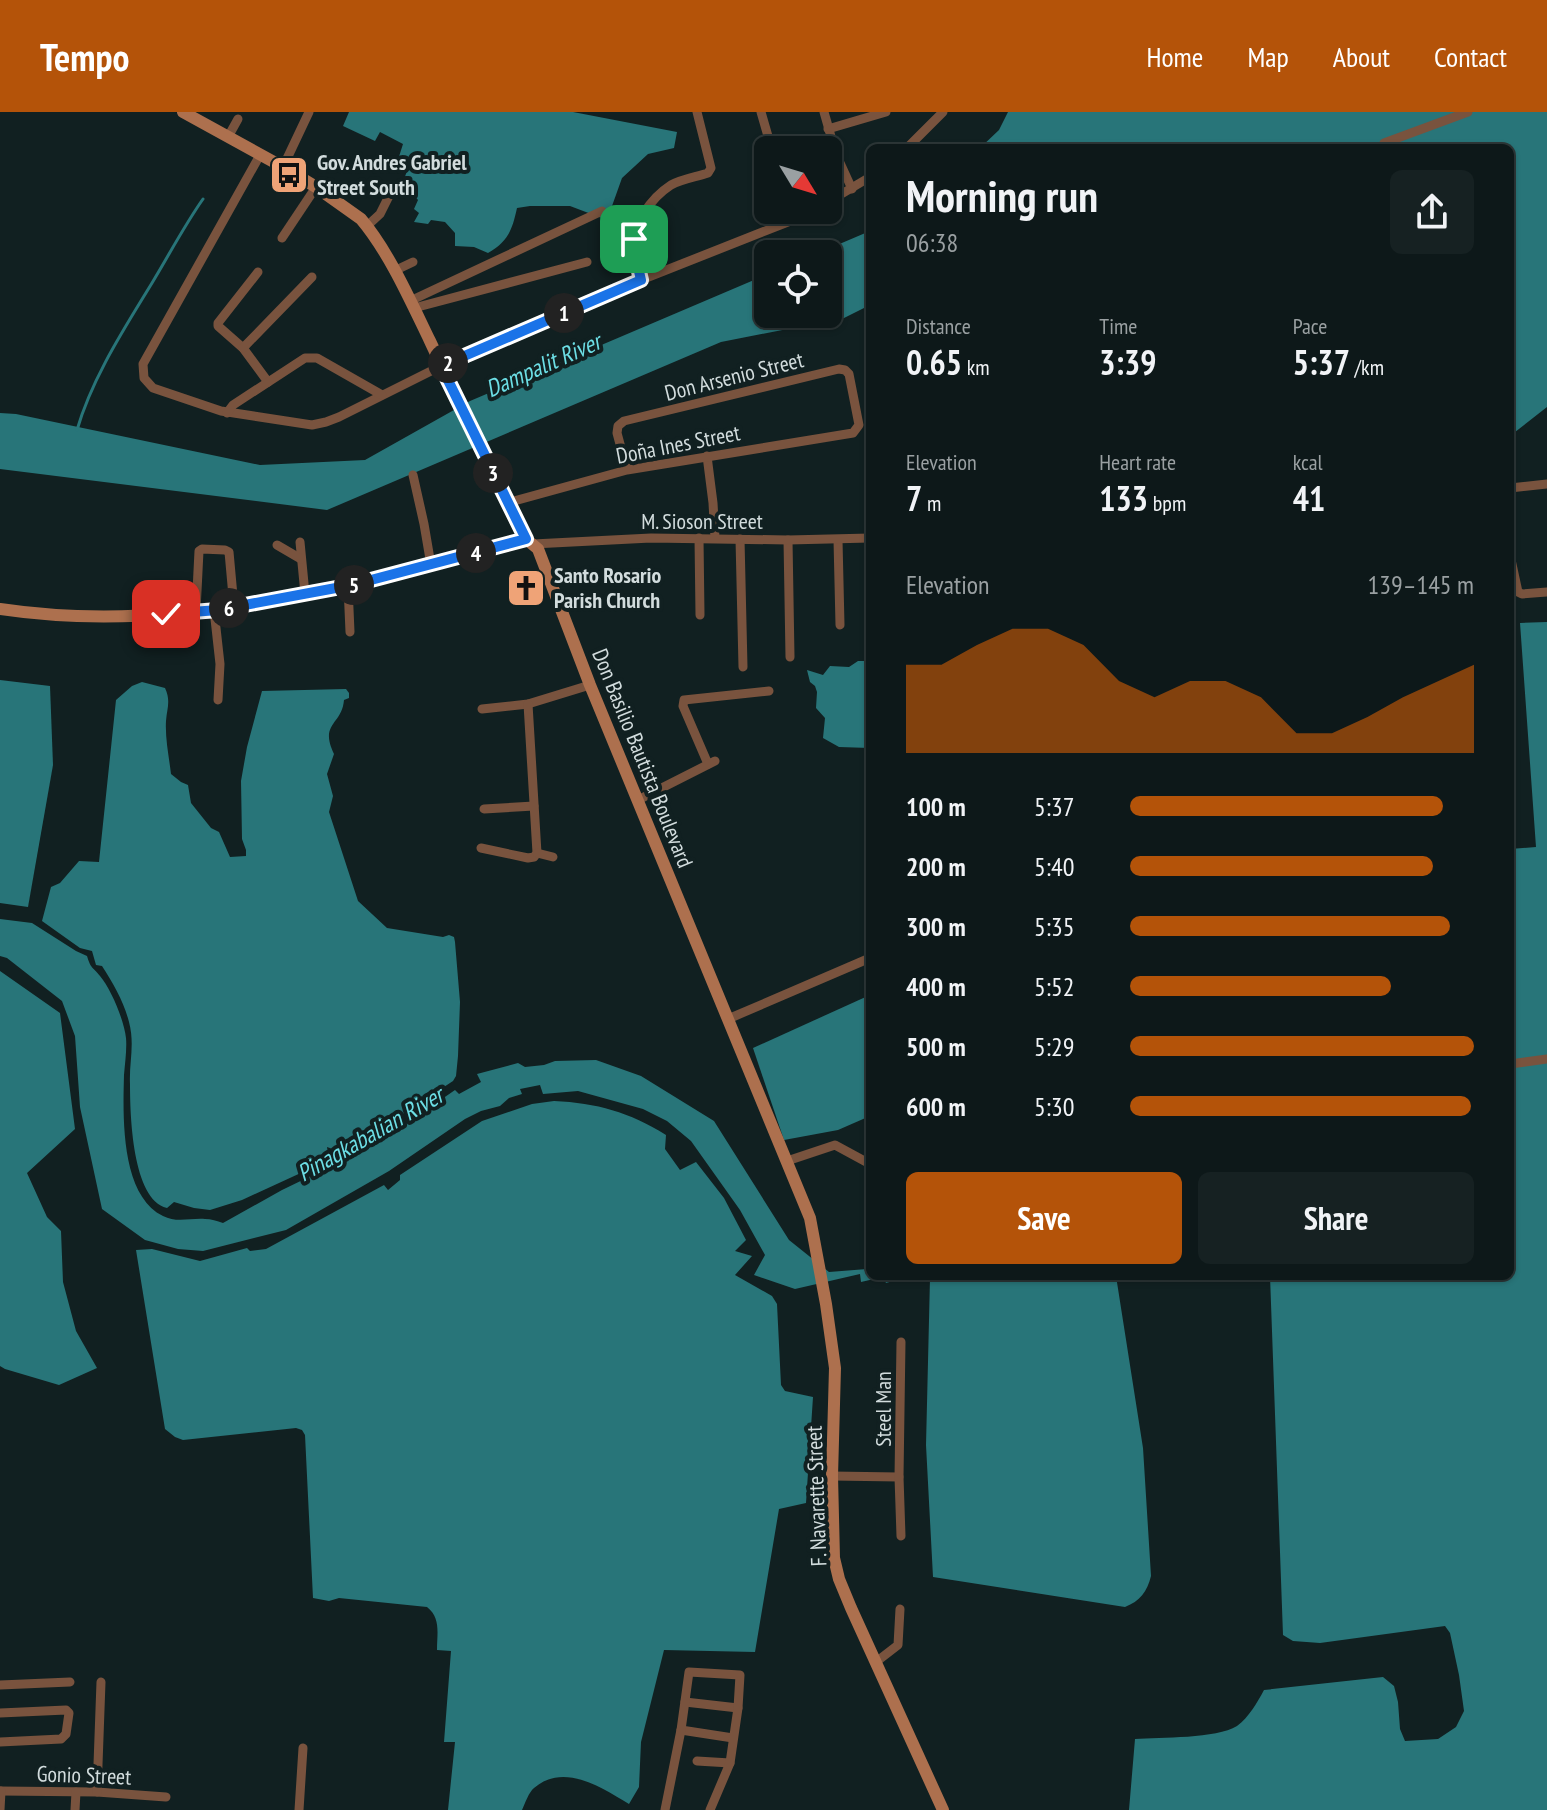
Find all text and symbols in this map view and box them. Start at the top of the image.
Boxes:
text: Tempo [40,32,129,81]
text: Home [1147,38,1203,75]
text: Map [1247,38,1289,75]
text: About [1333,38,1390,75]
text: Contact [1434,38,1507,75]
north arrow [754,136,842,224]
map controls [754,136,842,328]
place label: Gov. Andres Gabriel Street South [317,148,467,201]
bus stop icon: Gov. Andres Gabriel Street South [268,154,310,196]
text: Morning run [906,167,1098,224]
button: share [1390,170,1474,254]
pin [600,205,668,273]
icon: arrive [612,217,656,261]
text: 06:38 [906,226,958,259]
button: locate [754,240,842,328]
pin: 1 [544,293,584,333]
text: 1 [559,299,569,327]
text: Distance [906,312,971,340]
text: Time [1099,312,1137,340]
text: Pace [1293,312,1327,340]
water label: Dampalit River [481,324,609,404]
text: 0.65 [906,340,962,384]
text: 3:39 [1099,340,1157,384]
text: 5:37 [1293,340,1350,384]
pin: 2 [428,343,468,383]
street label: Don Arsenio Street [662,345,806,407]
text: 2 [443,349,453,377]
text: km [962,353,990,381]
text: /km [1350,353,1384,381]
street label: Doña Ines Street [614,418,742,470]
text: Elevation [906,448,977,476]
text: Heart rate [1099,448,1176,476]
text: kcal [1293,448,1323,476]
pin: 3 [473,453,513,493]
text: 3 [488,459,498,487]
text: 7 [906,476,922,520]
text: 133 [1099,476,1148,520]
text: 41 [1293,476,1325,520]
text: m [922,489,941,517]
text: bpm [1148,489,1186,517]
street label: M. Sioson Street [641,507,763,535]
pin: 4 [456,533,496,573]
text: 4 [471,539,481,567]
place label: Santo Rosario Parish Church [554,561,661,614]
pin: 5 [334,565,374,605]
church icon: Santo Rosario Parish Church [505,567,547,609]
text: Elevation [906,568,989,601]
text: 139–145 m [1368,568,1474,601]
text: 5 [349,571,359,599]
pin [132,580,200,648]
pin: 6 [209,588,249,628]
icon: check [144,592,188,636]
text: 6 [224,594,234,622]
street label: Don Basilio Bautista Boulevard [586,645,700,871]
text: 100 m [906,790,966,823]
text: 5:37 [1034,790,1074,823]
text: 200 m [906,850,966,883]
text: 5:40 [1034,850,1074,883]
text: 300 m [906,910,966,943]
text: 5:35 [1034,910,1074,943]
text: 400 m [906,970,966,1003]
text: 5:52 [1034,970,1074,1003]
text: 500 m [906,1030,966,1063]
text: 5:29 [1034,1030,1074,1063]
water label: Pinagkabalian River [291,1078,452,1188]
text: 600 m [906,1090,966,1123]
text: 5:30 [1034,1090,1074,1123]
button: Save [906,1172,1182,1264]
button: Share [1198,1172,1474,1264]
street label: Steel Man [869,1371,897,1447]
street label: F. Navarette Street [800,1425,832,1567]
street label: Gonio Street [36,1759,132,1791]

